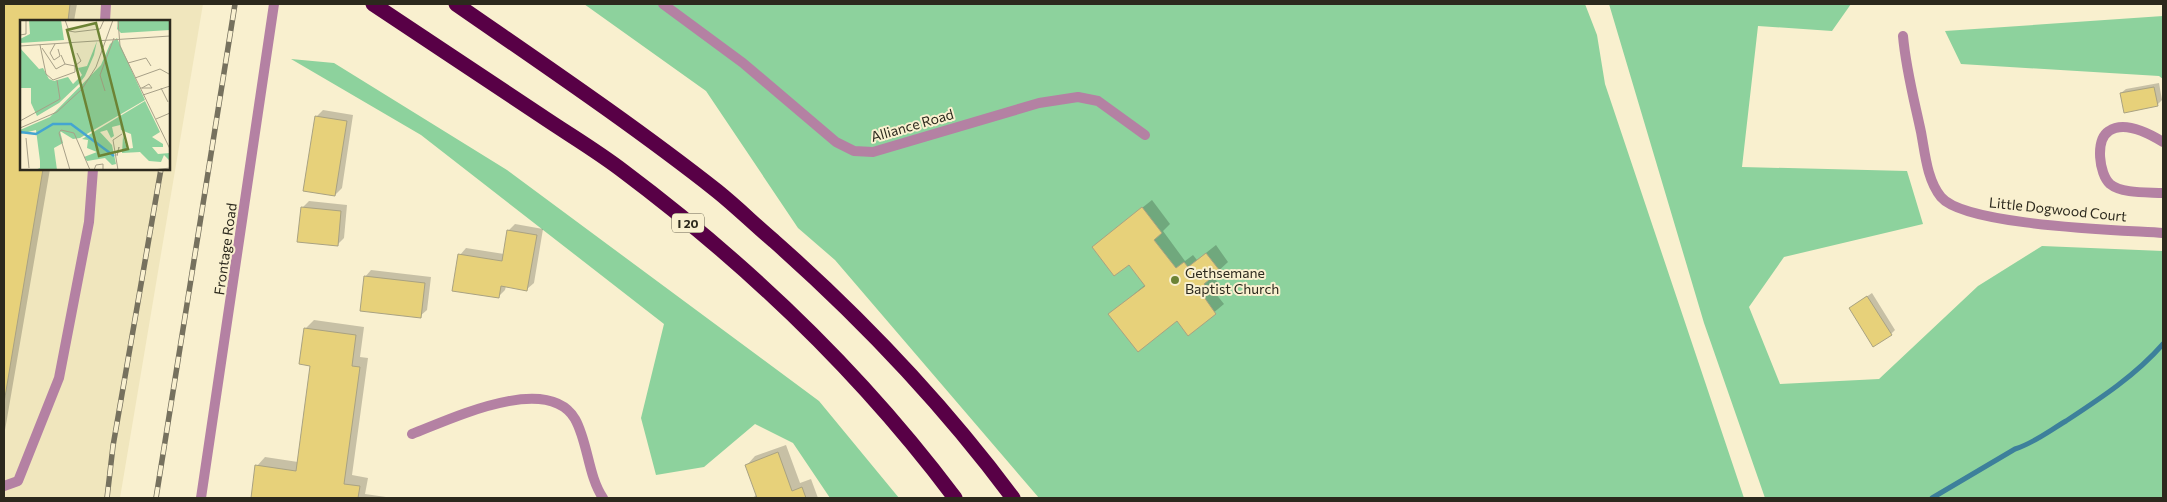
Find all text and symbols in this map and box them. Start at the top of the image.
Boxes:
inset map [20,20,170,170]
street label: Alliance Road [869,105,955,145]
street label: Little Dogwood Court [1988,193,2128,225]
street label: Frontage Road [210,202,240,296]
road number: I 20 [672,214,704,232]
place label: Gethsemane Baptist Church [1185,264,1279,297]
marker: Gethsemane Baptist Church [1169,274,1181,286]

